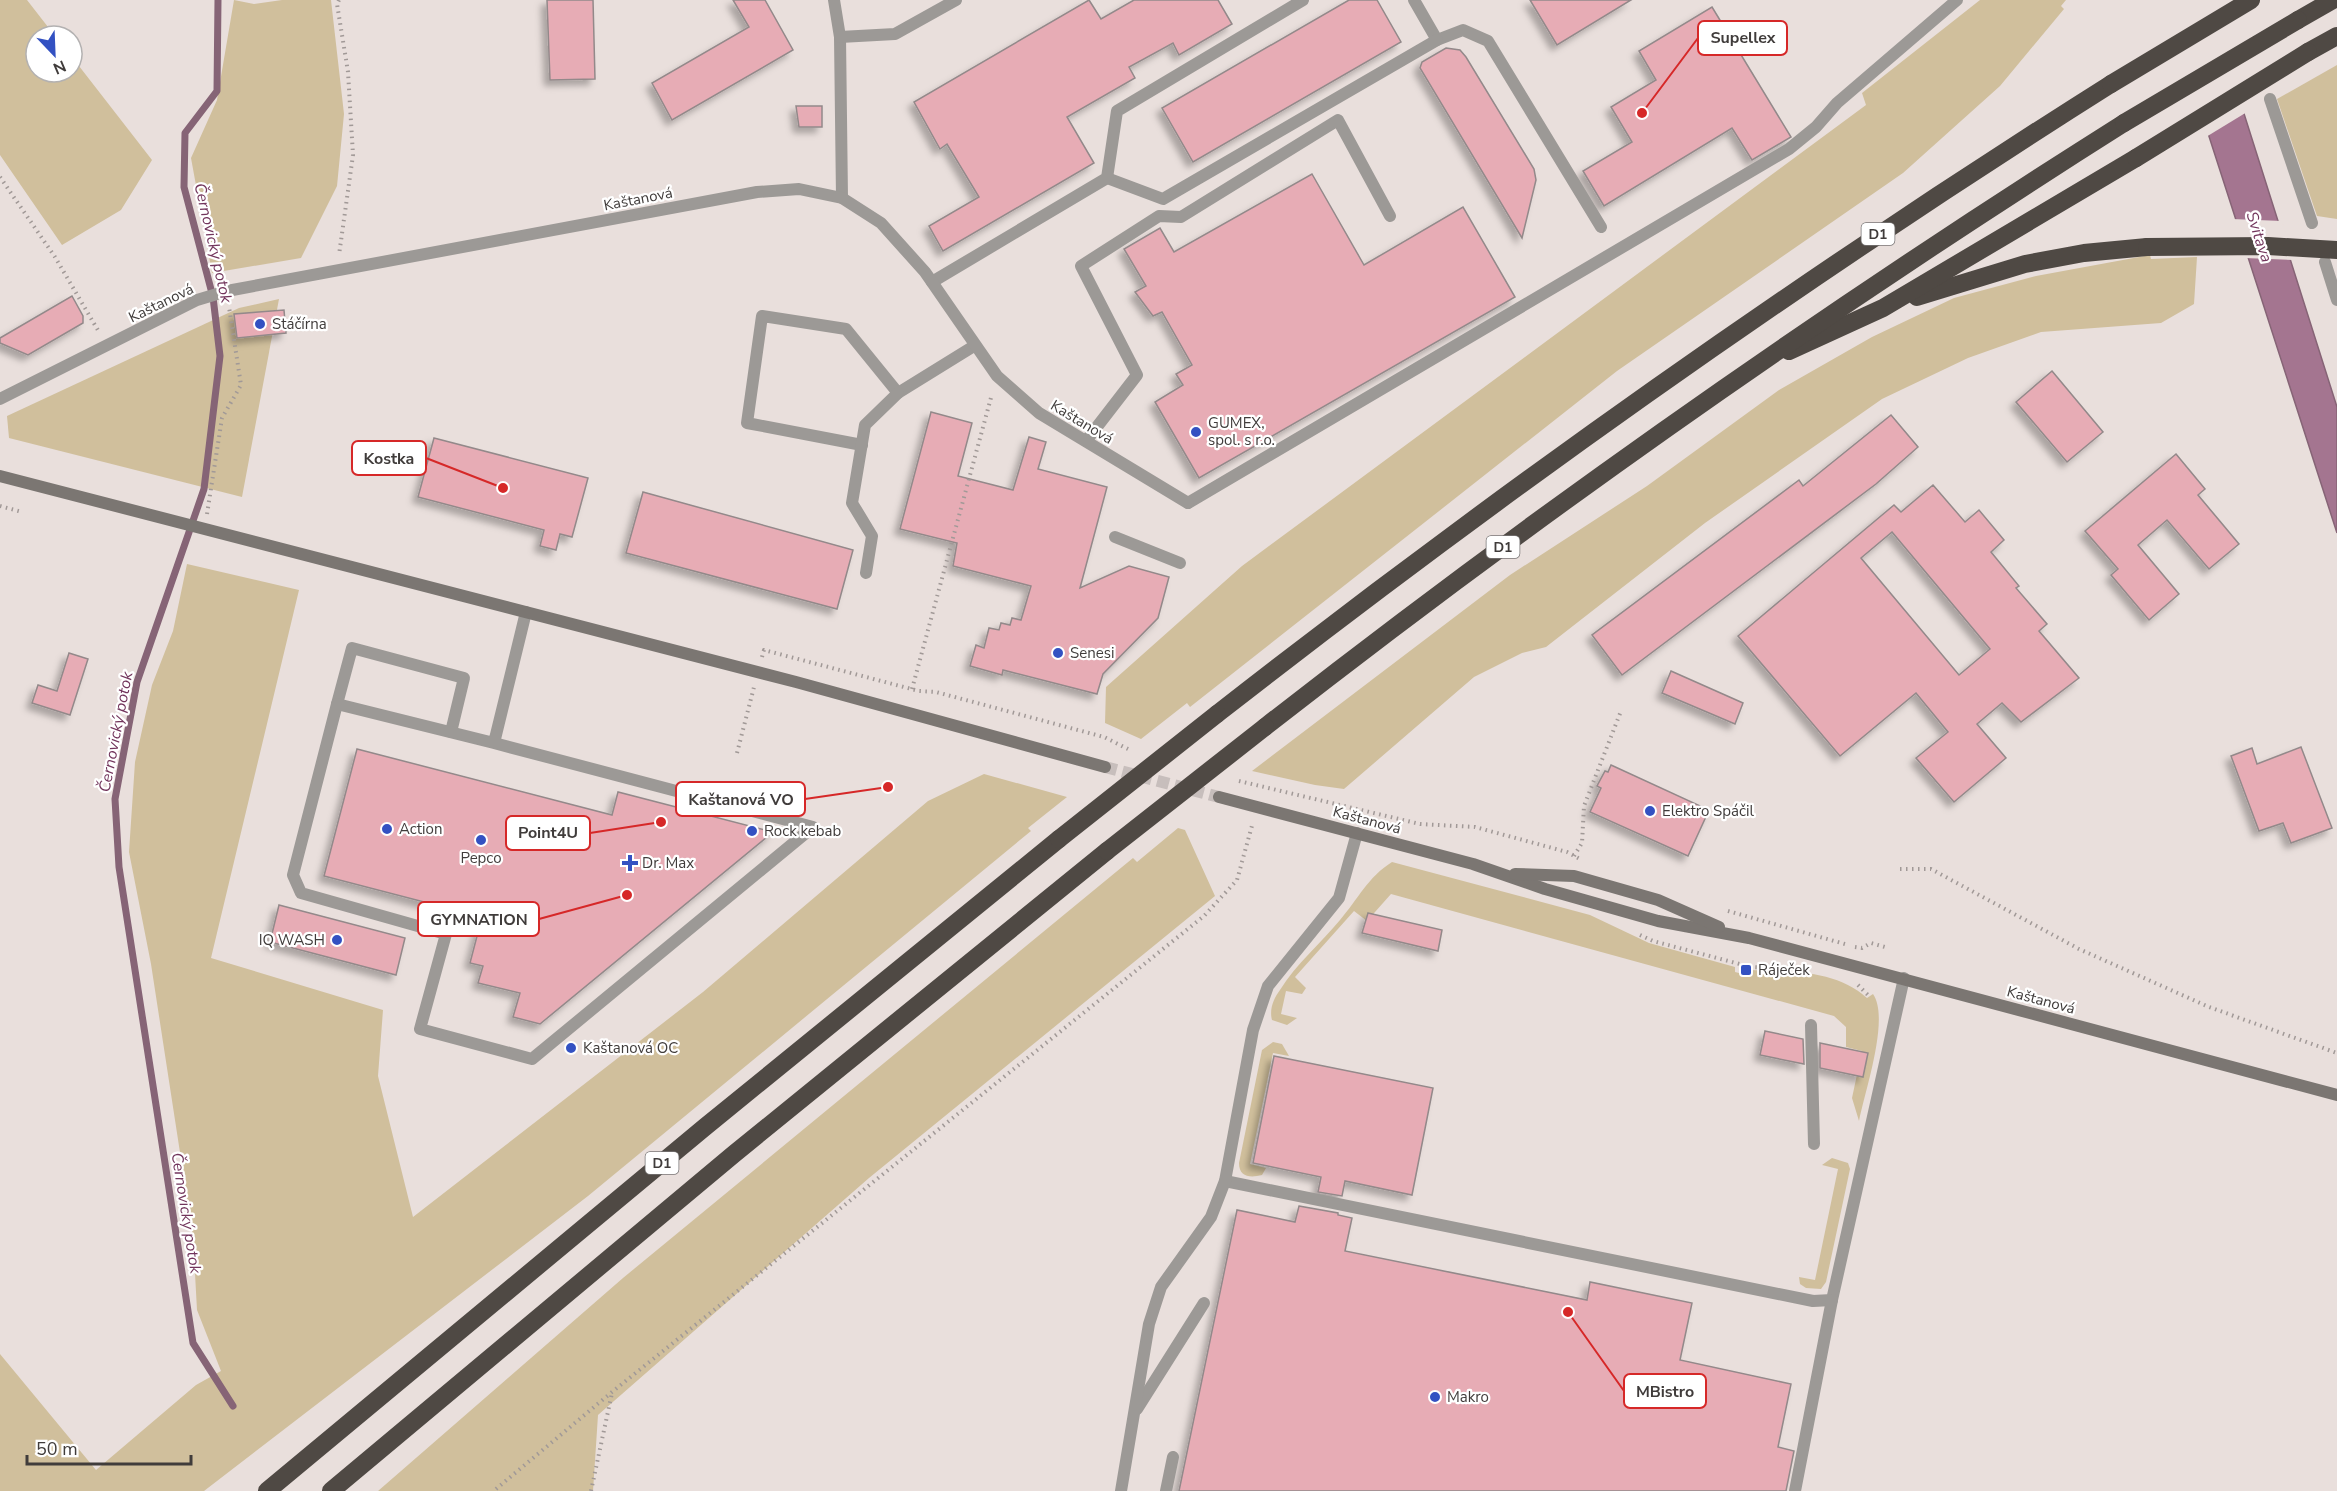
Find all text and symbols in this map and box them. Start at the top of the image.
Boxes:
callout: Supellex [1698,21,1787,55]
north arrow [24,24,84,84]
text: Supellex [1710,27,1776,49]
text: N [50,54,69,79]
water label: Černovický potok [189,181,238,306]
street label: Kaštanová [602,183,674,215]
water label: Svitava [2240,209,2278,265]
road number: D1 [1862,223,1894,245]
street label: Kaštanová [125,279,197,327]
place label: Stáčírna [272,314,327,334]
marker: Stáčírna [253,317,267,331]
street label: Kaštanová [1047,395,1117,449]
place label: GUMEX, spol. s r.o. [1208,413,1275,450]
marker: GUMEX, spol. s r.o. [1189,425,1203,439]
callout: Kostka [352,441,426,475]
text: Kostka [364,448,414,470]
road number: D1 [1486,536,1520,558]
place label: Senesi [1070,643,1114,663]
marker: Senesi [1051,646,1065,660]
water label: Černovický potok [94,669,139,794]
callout: Kaštanová VO [676,782,805,816]
text: Kaštanová VO [688,789,794,811]
street label: Kaštanová [1331,801,1403,839]
place label: Elektro Spáčil [1662,801,1754,821]
marker: Elektro Spáčil [1643,804,1657,818]
callout: Point4U [506,816,590,850]
place label: Action [399,819,442,839]
place label: Rock kebab [764,821,841,841]
marker: Action [380,822,394,836]
text: Point4U [518,822,578,844]
marker: Rock kebab [745,824,759,838]
marker: Pepco [474,833,488,847]
place label: Pepco [460,848,502,868]
place label: Dr. Max [642,853,694,873]
marker: Dr. Max [623,856,637,870]
callout: GYMNATION [418,902,539,936]
text: GYMNATION [430,909,528,931]
place label: IQ WASH [259,930,325,950]
marker: IQ WASH [330,933,344,947]
place label: Ráječek [1758,960,1810,980]
marker: Ráječek [1739,963,1753,977]
street label: Kaštanová [2005,981,2077,1019]
place label: Kaštanová OC [583,1038,678,1058]
marker: Kaštanová OC [564,1041,578,1055]
water label: Černovický potok [166,1151,207,1276]
road number: D1 [646,1152,678,1174]
callout: MBistro [1624,1374,1706,1408]
text: MBistro [1636,1381,1694,1403]
place label: Makro [1447,1387,1489,1407]
marker: Makro [1428,1390,1442,1404]
scale bar [27,1428,190,1466]
text: 50 m [36,1437,78,1461]

